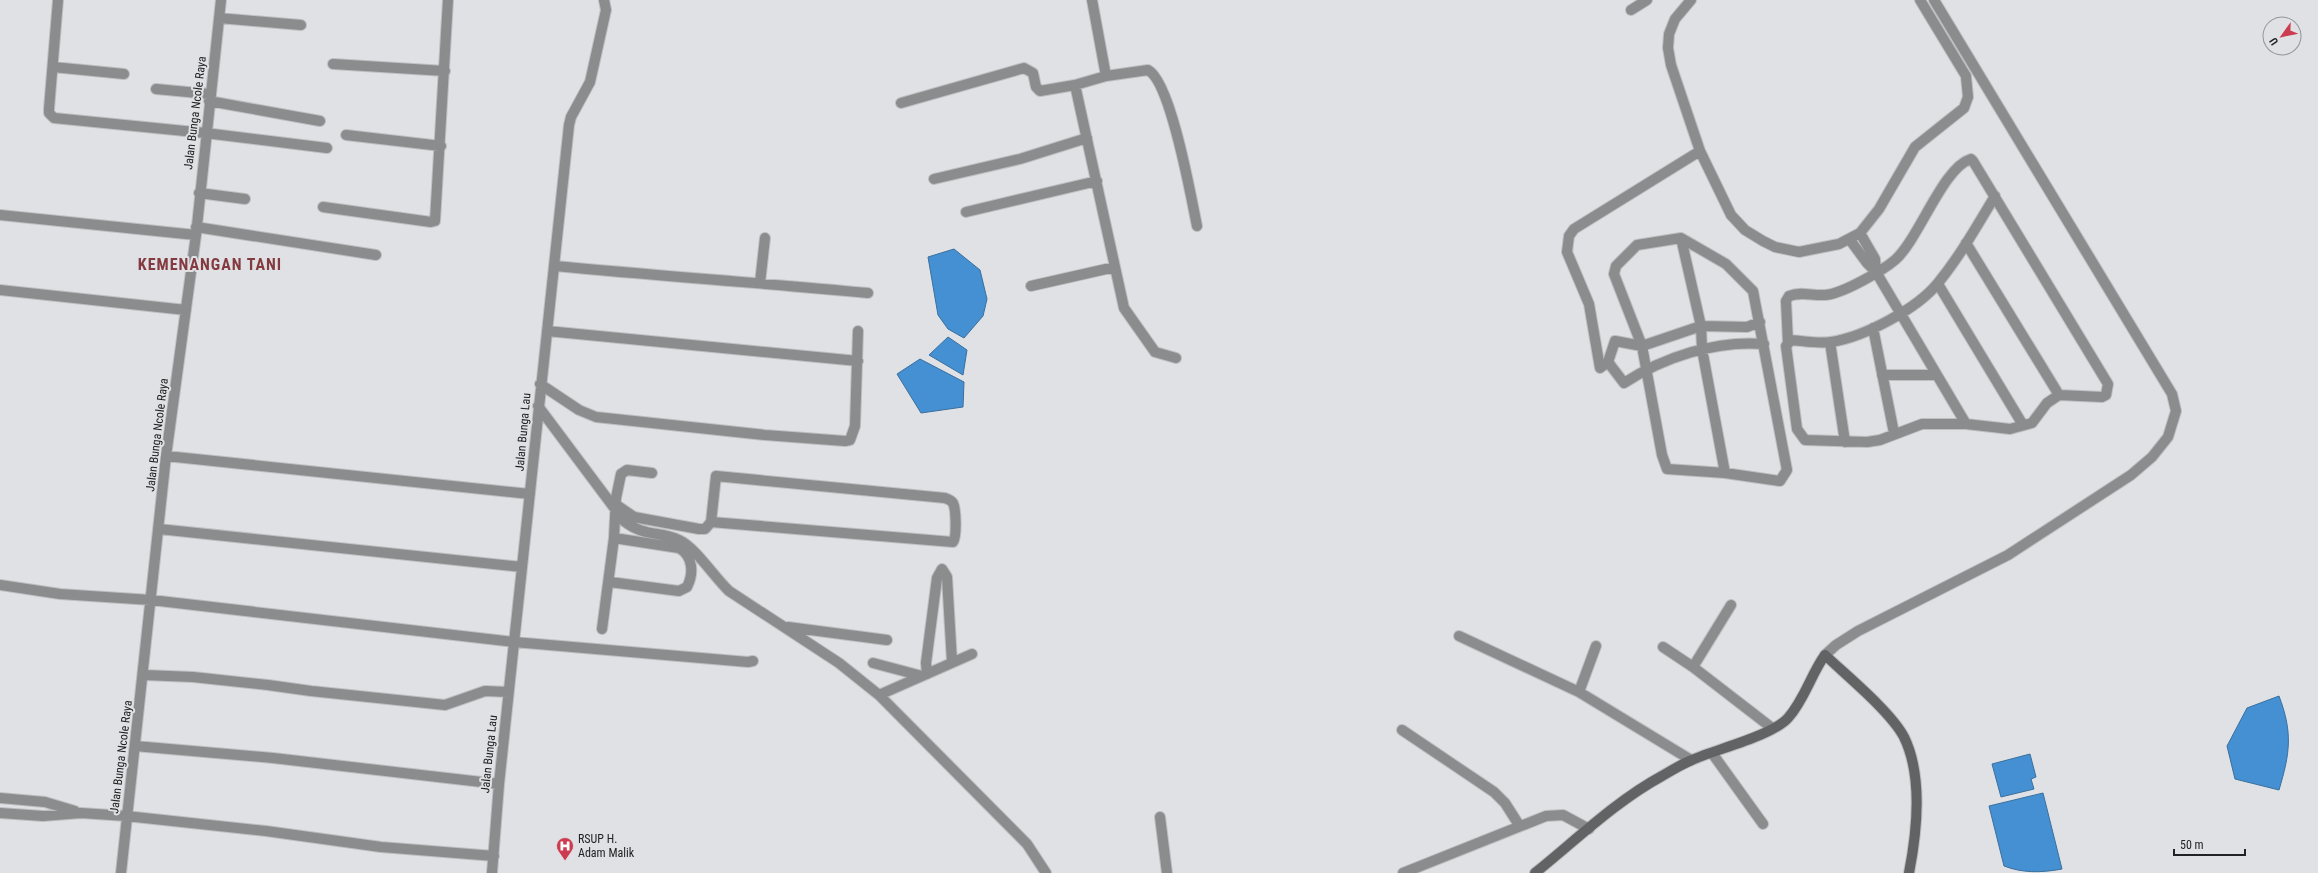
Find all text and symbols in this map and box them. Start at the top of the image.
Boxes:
north arrow [2262,16,2302,56]
text: U [2267,35,2281,47]
street label: Jalan Bunga Ncole Raya [181,55,209,170]
district label: KEMENANGAN TANI [138,255,282,274]
street label: Jalan Bunga Ncole Raya [143,377,171,492]
street label: Jalan Bunga Lau [513,392,533,472]
street label: Jalan Bunga Ncole Raya [107,699,135,814]
street label: Jalan Bunga Lau [478,714,500,794]
scale bar [2174,831,2245,857]
place label: RSUP H. Adam Malik [578,832,635,860]
hospital icon: RSUP H. Adam Malik [555,836,575,861]
text: 50 m [2180,838,2204,852]

